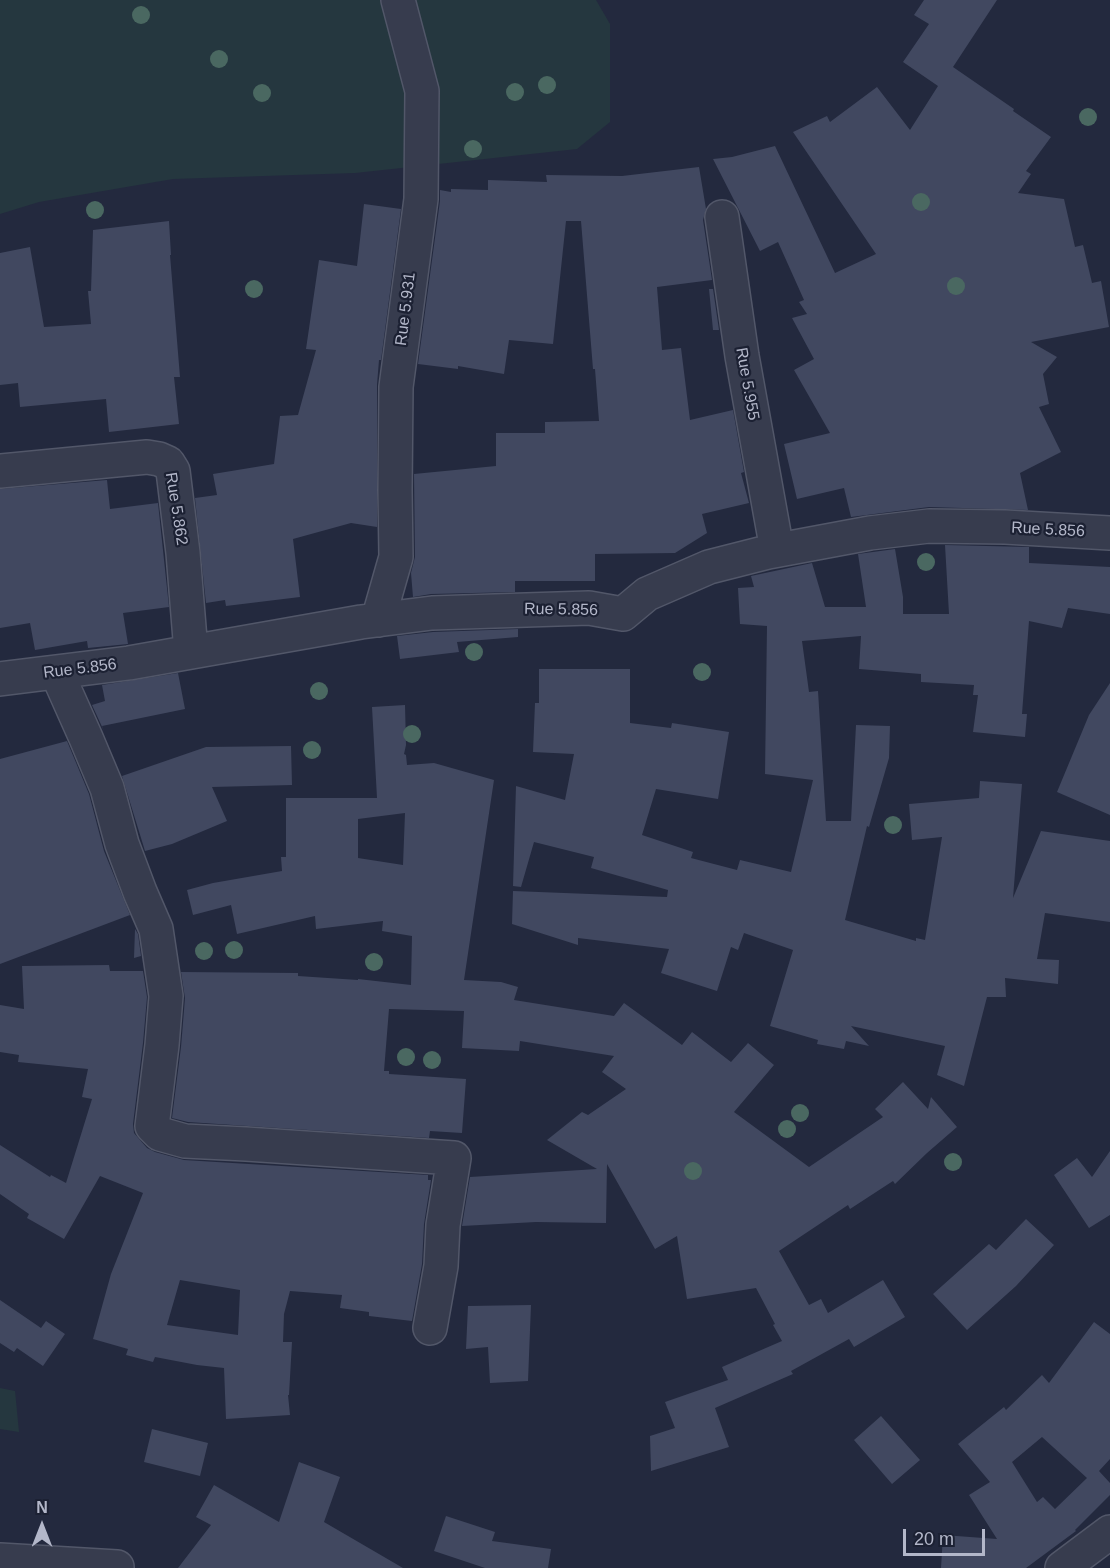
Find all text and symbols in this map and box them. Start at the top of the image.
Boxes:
street label: Rue 5.931 [392,271,420,347]
street label: Rue 5.955 [731,346,763,422]
street label: Rue 5.862 [161,471,191,547]
street label: Rue 5.856 [1011,518,1085,542]
street label: Rue 5.856 [524,600,598,620]
street label: Rue 5.856 [42,655,118,683]
north arrow [12,1496,72,1556]
text: N [36,1499,48,1516]
scale bar [906,1517,988,1555]
text: 20 m [914,1529,954,1549]

